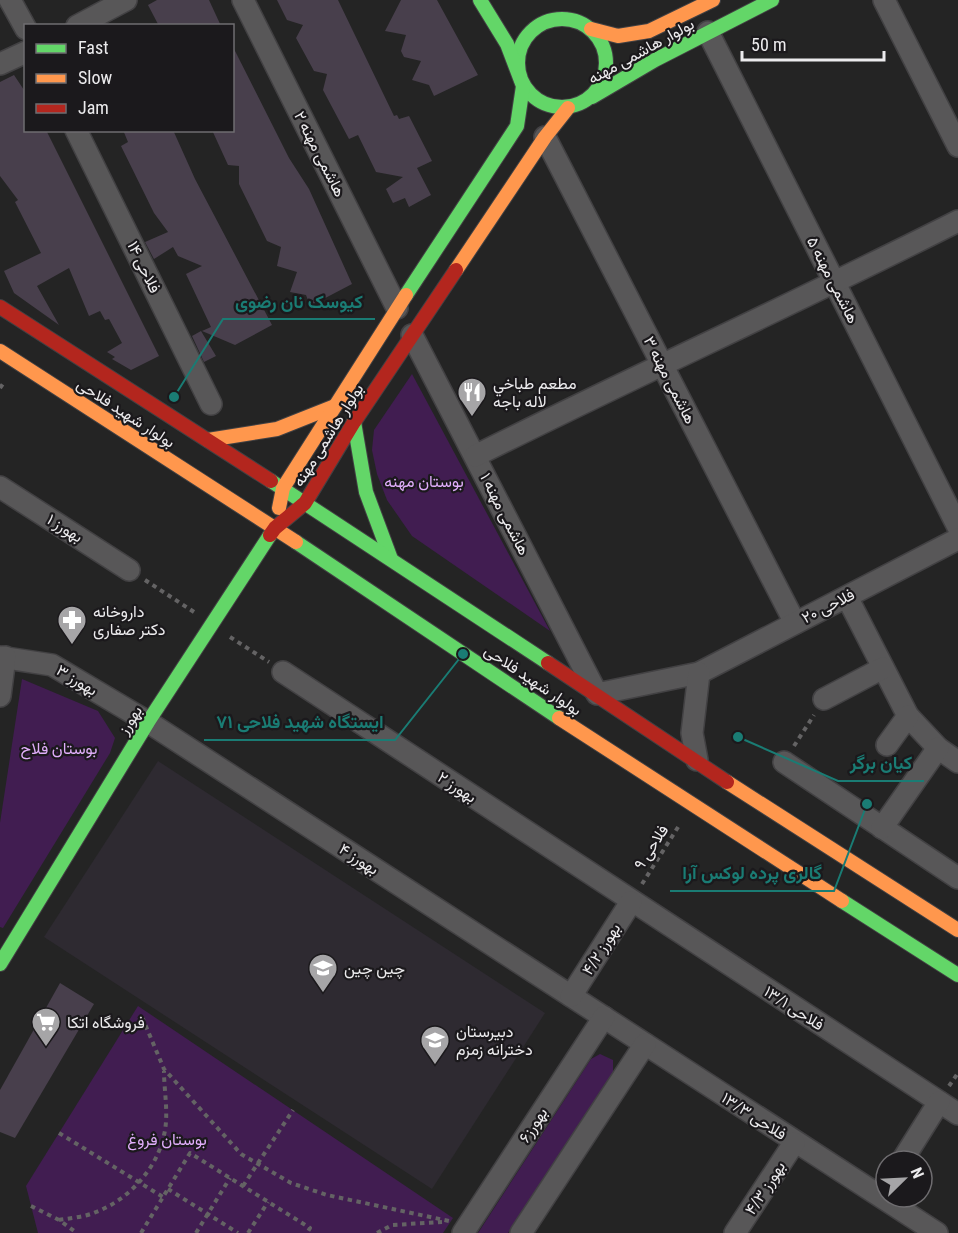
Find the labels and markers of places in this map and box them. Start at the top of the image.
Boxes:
callout: کیوسک نان رضوی [223,283,375,319]
place label: مطعم طباخي لاله باجه [493,374,577,411]
restaurant icon: مطعم طباخي لاله باجه [456,376,488,418]
place label: داروخانه دکتر صفاری [93,602,165,640]
pharmacy icon: داروخانه دکتر صفاری [56,604,88,646]
callout: ایستگاه شهید فلاحی ۷۱ [204,704,395,740]
callout: کیان برگر [838,745,924,781]
callout: گالری پرده لوکس آرا [670,855,834,891]
school or university icon: چین چین [307,952,339,994]
place label: چین چین [344,959,405,980]
supermarket icon: فروشگاه اتکا [30,1006,62,1048]
place label: فروشگاه اتکا [67,1013,145,1033]
place label: دبیرستان دخترانه زمزم [456,1022,533,1060]
school or university icon: دبیرستان دخترانه زمزم [419,1024,451,1066]

